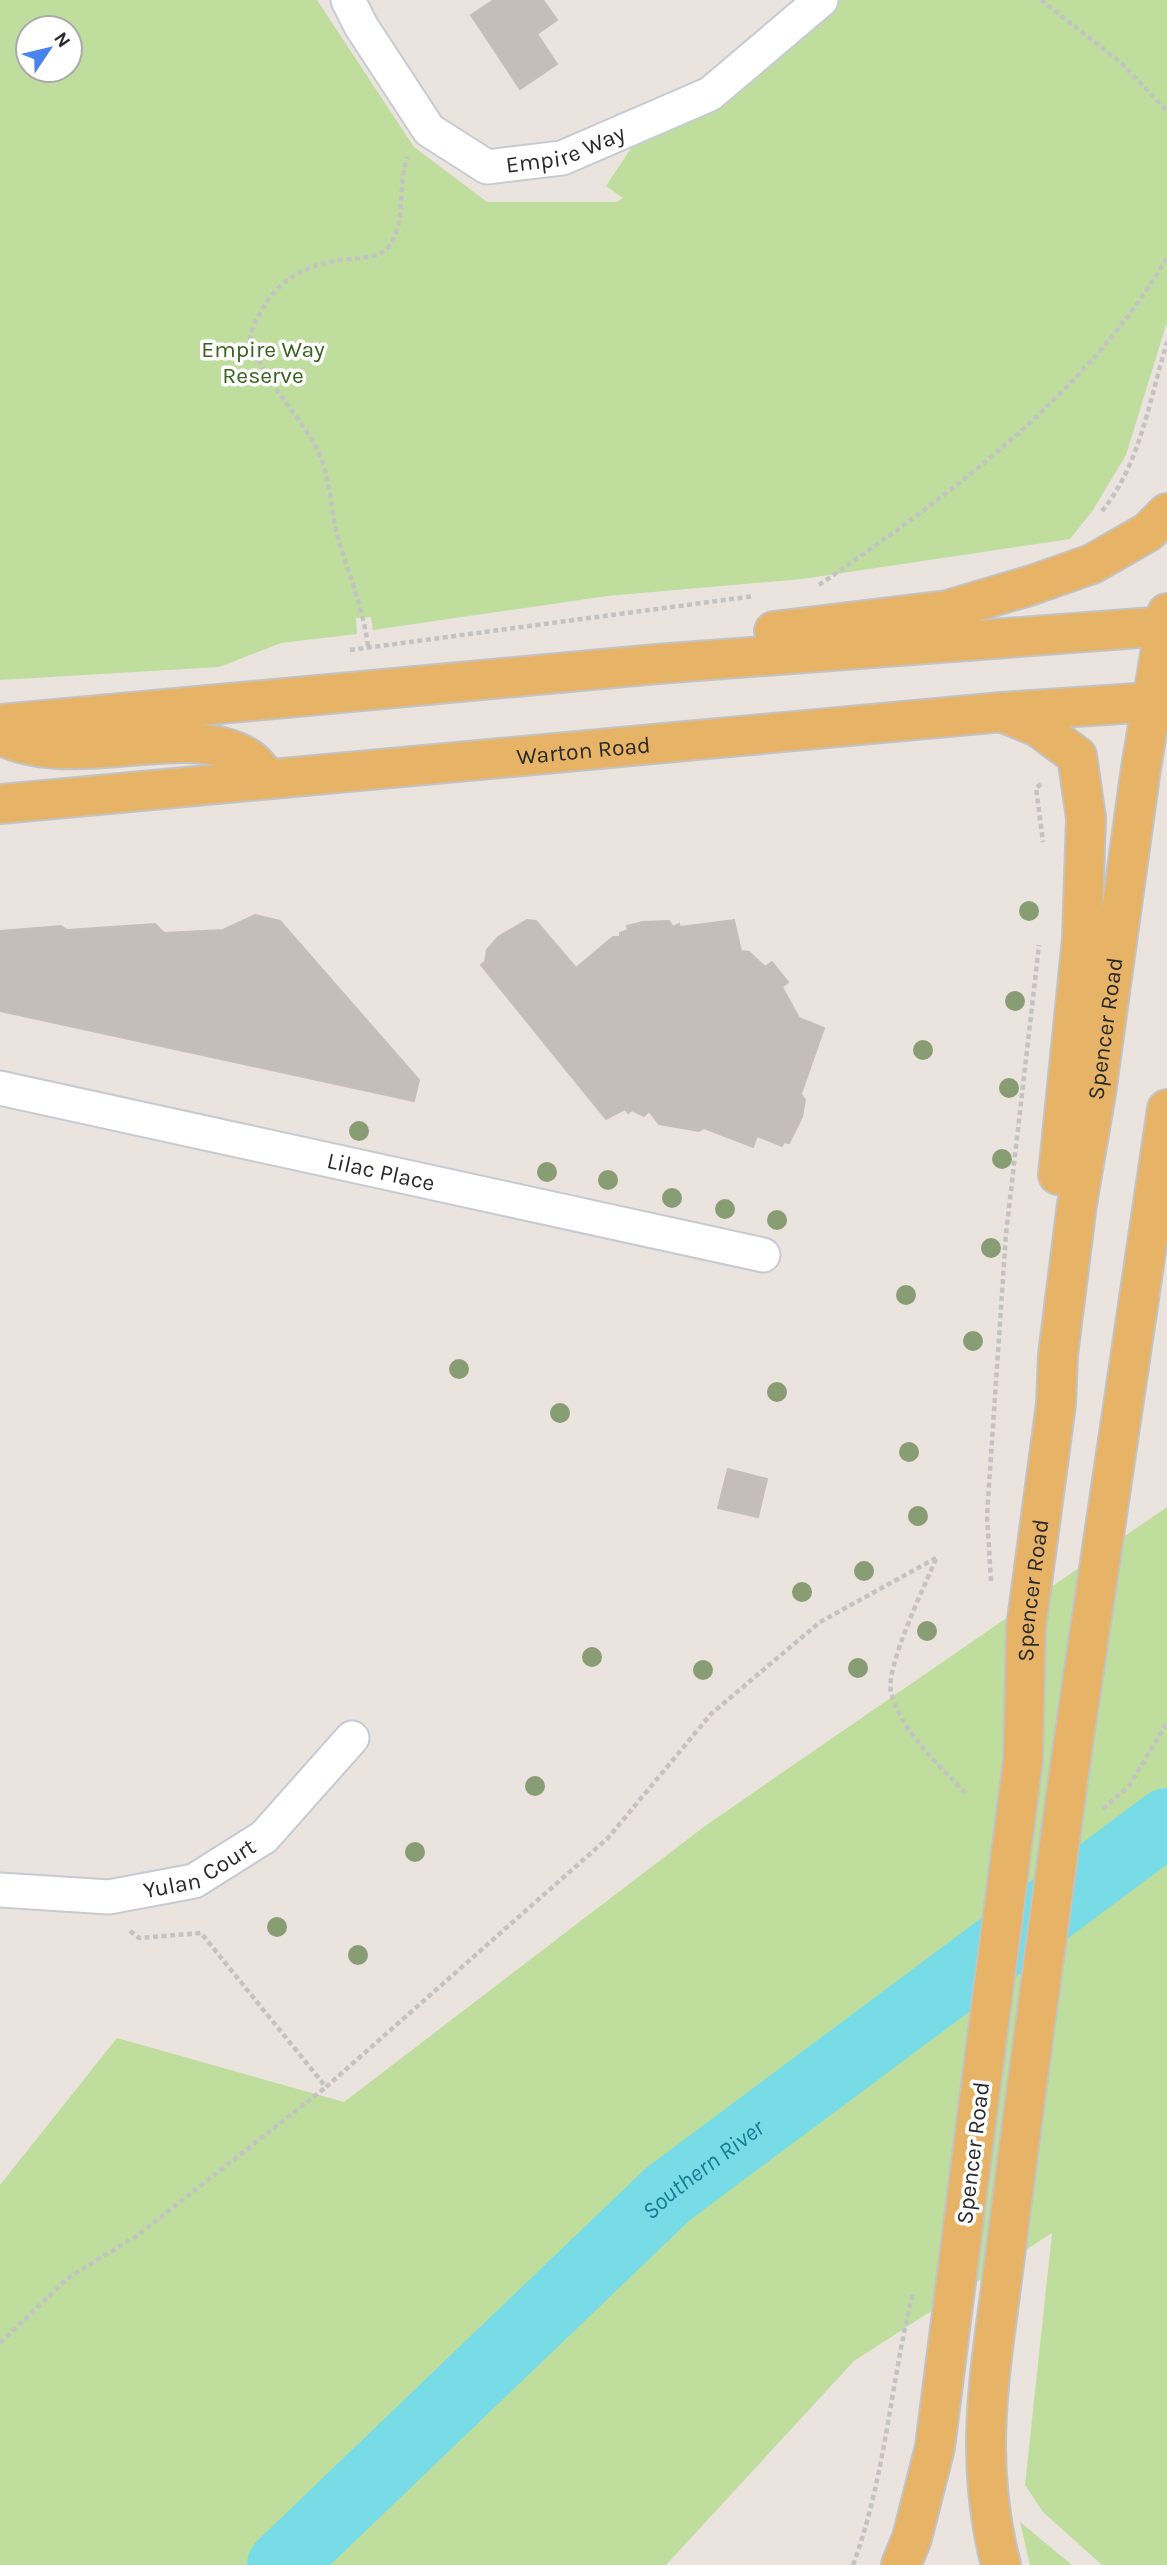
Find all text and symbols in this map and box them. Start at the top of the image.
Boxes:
north arrow [14,14,84,84]
text: N [49,28,75,52]
street label: Empire Way [504,119,629,178]
park label: Empire Way Reserve [201,336,325,389]
street label: Warton Road [515,731,652,770]
street label: Spencer Road [1082,956,1128,1101]
street label: Lilac Place [325,1146,437,1196]
street label: Spencer Road [1012,1517,1054,1662]
street label: Yulan Court [141,1832,261,1904]
street label: Spencer Road [951,2080,995,2226]
water label: Southern River [636,2113,770,2225]

